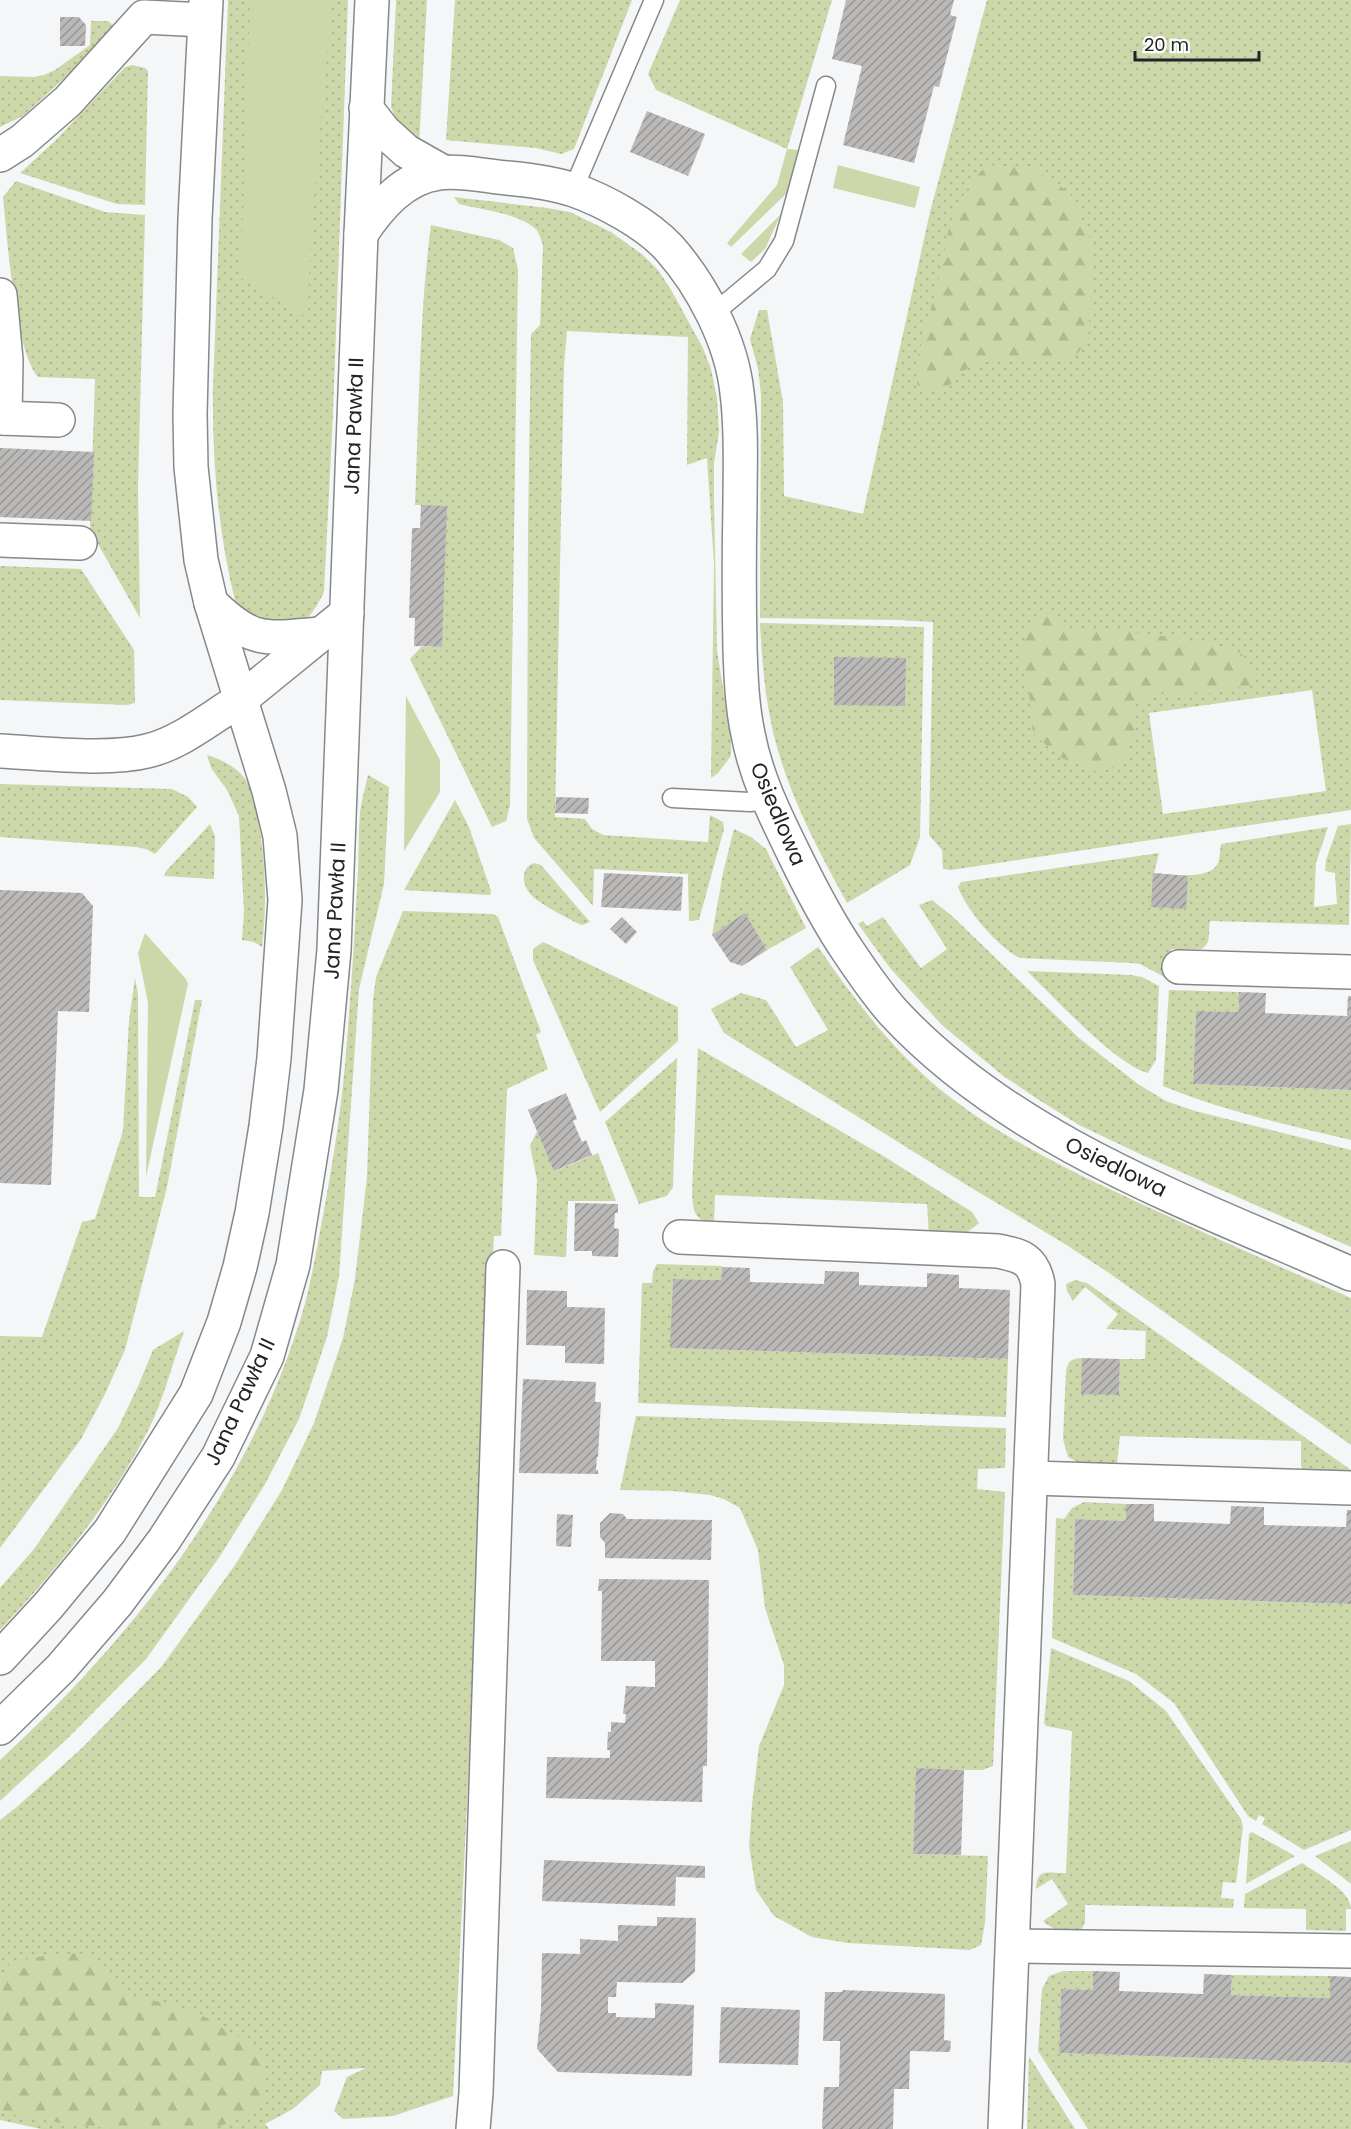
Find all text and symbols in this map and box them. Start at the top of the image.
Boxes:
scale bar [1135,24,1260,62]
text: 20 m [1144,32,1189,57]
street label: Jana Pawła II [337,357,370,495]
street label: Osiedlowa [744,758,813,870]
street label: Jana Pawła II [316,842,353,980]
street label: Osiedlowa [1060,1129,1172,1204]
street label: Jana Pawła II [197,1333,282,1470]

